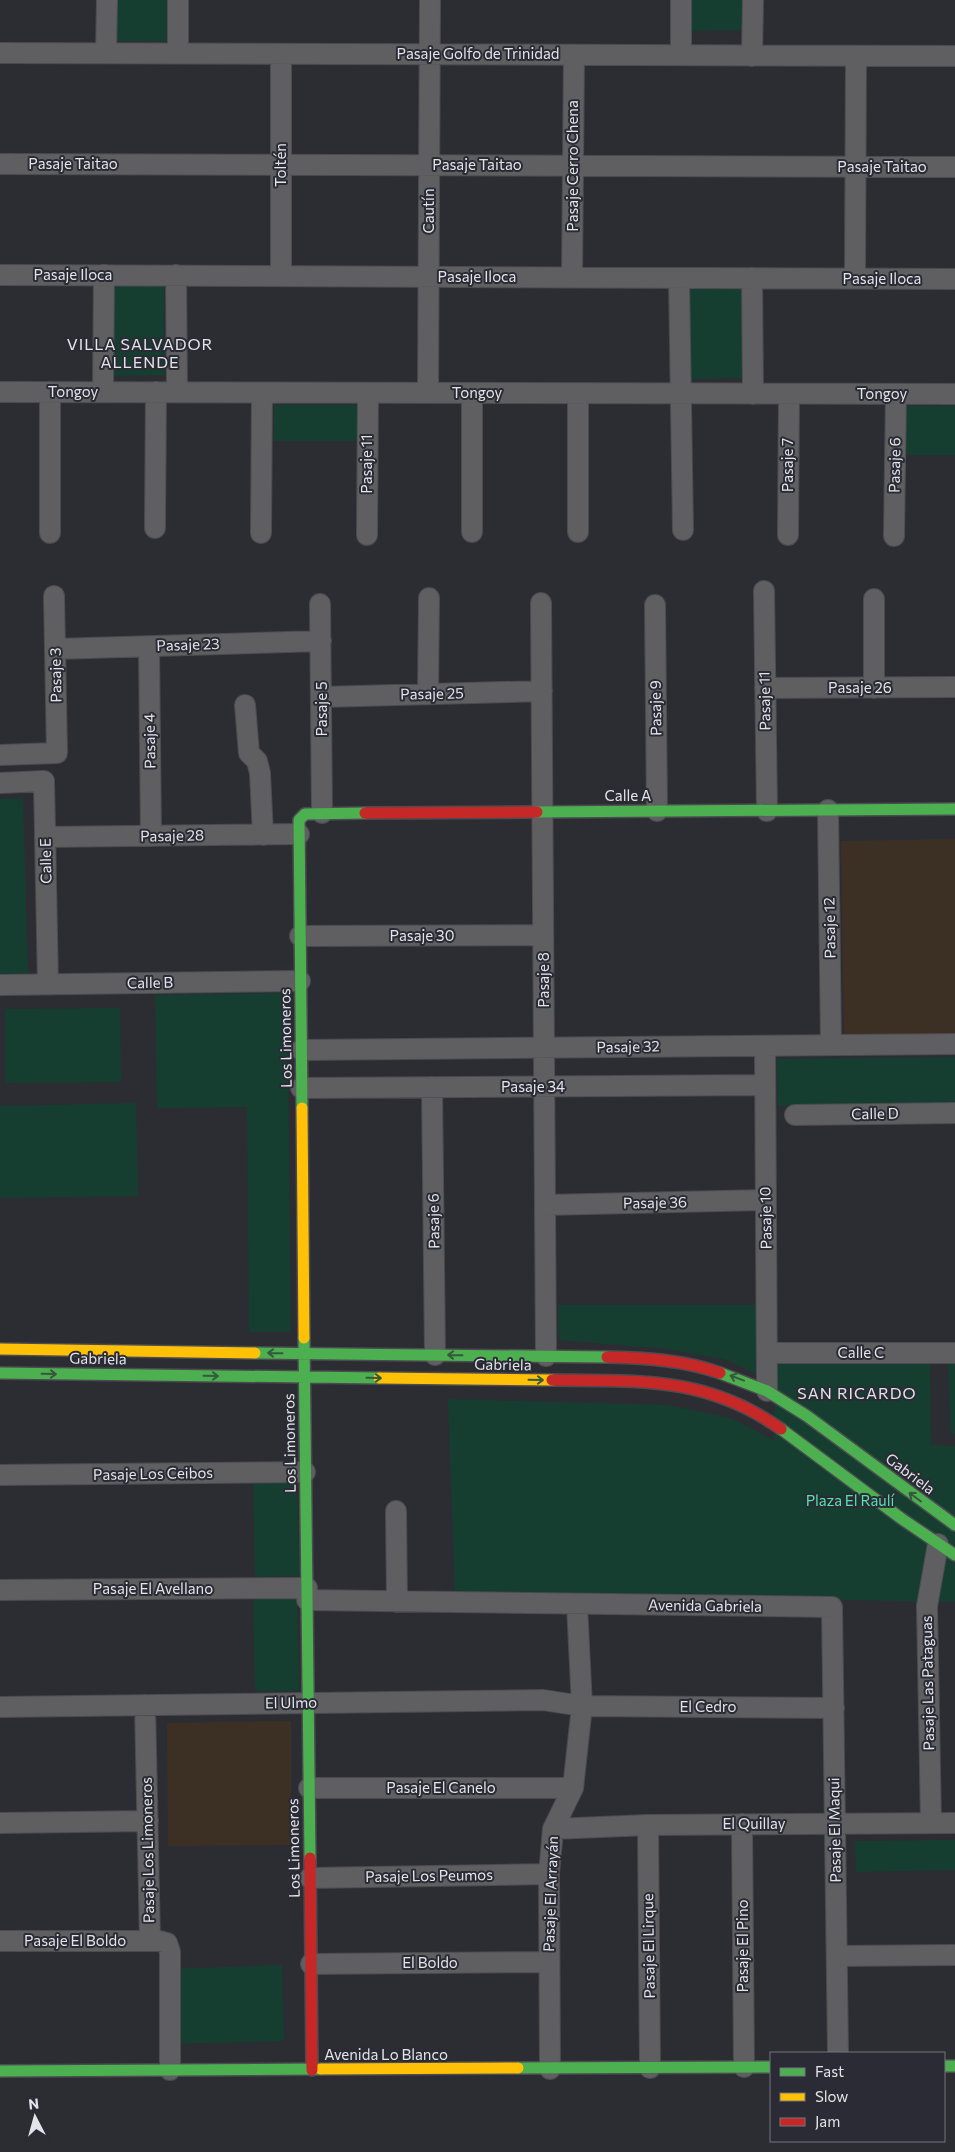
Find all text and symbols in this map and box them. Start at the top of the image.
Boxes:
street label: Pasaje Golfo de Trinidad [397,44,559,62]
street label: Pasaje Cerro Chena [563,100,581,232]
street label: Toltén [271,143,289,187]
street label: Pasaje Taitao [28,154,118,172]
street label: Pasaje Taitao [432,155,522,173]
street label: Pasaje Taitao [837,157,927,175]
street label: Cautín [419,188,437,234]
street label: Pasaje Iloca [34,265,112,283]
street label: Pasaje Iloca [438,267,516,285]
street label: Pasaje Iloca [843,269,921,287]
district label: VILLA SALVADOR ALLENDE [67,334,213,371]
street label: Tongoy [48,382,98,400]
street label: Tongoy [452,383,502,401]
street label: Tongoy [857,384,907,402]
street label: Pasaje 11 [357,434,375,494]
street label: Pasaje 6 [885,437,903,493]
street label: Pasaje 7 [778,438,796,492]
street label: Pasaje 23 [156,634,220,654]
street label: Pasaje 3 [46,647,64,703]
street label: Pasaje 11 [754,671,774,731]
street label: Pasaje 26 [828,678,892,696]
street label: Pasaje 9 [646,680,664,736]
street label: Pasaje 5 [312,681,330,737]
street label: Pasaje 25 [400,683,464,703]
street label: Pasaje 4 [140,713,158,769]
street label: Calle A [605,786,651,804]
street label: Pasaje 28 [140,825,204,845]
street label: Calle E [36,838,54,884]
street label: Pasaje 12 [819,897,839,959]
street label: Pasaje 30 [390,926,454,944]
street label: Pasaje 8 [534,952,552,1008]
street label: Calle B [127,973,174,991]
street label: Los Limoneros [275,988,295,1088]
street label: Pasaje 32 [596,1036,660,1056]
street label: Pasaje 34 [501,1077,565,1095]
street label: Calle D [851,1104,899,1122]
street label: Pasaje 10 [755,1186,775,1250]
street label: Pasaje 36 [623,1192,687,1212]
street label: Pasaje 6 [424,1193,442,1249]
street label: Calle C [838,1343,884,1361]
one-way arrow [267,1348,283,1358]
street label: Gabriela [69,1349,127,1367]
one-way arrow [447,1350,463,1360]
street label: Gabriela [474,1355,532,1373]
one-way arrow [40,1369,56,1378]
one-way arrow [202,1371,219,1381]
one-way arrow [365,1373,381,1383]
one-way arrow [730,1373,745,1382]
one-way arrow [528,1375,544,1385]
district label: SAN RICARDO [797,1383,917,1402]
street label: Los Limoneros [279,1393,299,1493]
street label: Gabriela [882,1449,939,1498]
street label: Pasaje Los Ceibos [93,1463,213,1483]
park label: Plaza El Raulí [806,1491,895,1509]
one-way arrow [908,1492,922,1502]
street label: Pasaje El Avellano [93,1579,213,1597]
street label: Avenida Gabriela [648,1595,762,1615]
street label: Pasaje Las Pataguas [917,1615,937,1751]
street label: El Ulmo [265,1693,317,1711]
street label: El Cedro [679,1697,737,1715]
street label: Pasaje Los Limoneros [137,1777,157,1923]
street label: Pasaje El Maqui [824,1777,844,1883]
street label: Pasaje El Canelo [386,1778,496,1796]
street label: Los Limoneros [283,1798,303,1898]
street label: El Quillay [722,1814,786,1832]
street label: Pasaje El Arrayán [539,1836,561,1952]
street label: Pasaje Los Peumos [365,1865,493,1885]
street label: Pasaje El Lirque [638,1893,658,1999]
street label: Pasaje El Pino [733,1899,751,1992]
street label: Pasaje El Boldo [24,1931,126,1949]
street label: El Boldo [402,1953,458,1971]
street label: Avenida Lo Blanco [324,2045,448,2063]
legend [770,2052,945,2142]
text: Fast [815,2062,844,2080]
text: Slow [815,2087,848,2105]
north arrow [10,2092,60,2142]
text: N [27,2095,40,2113]
text: Jam [815,2112,840,2130]

